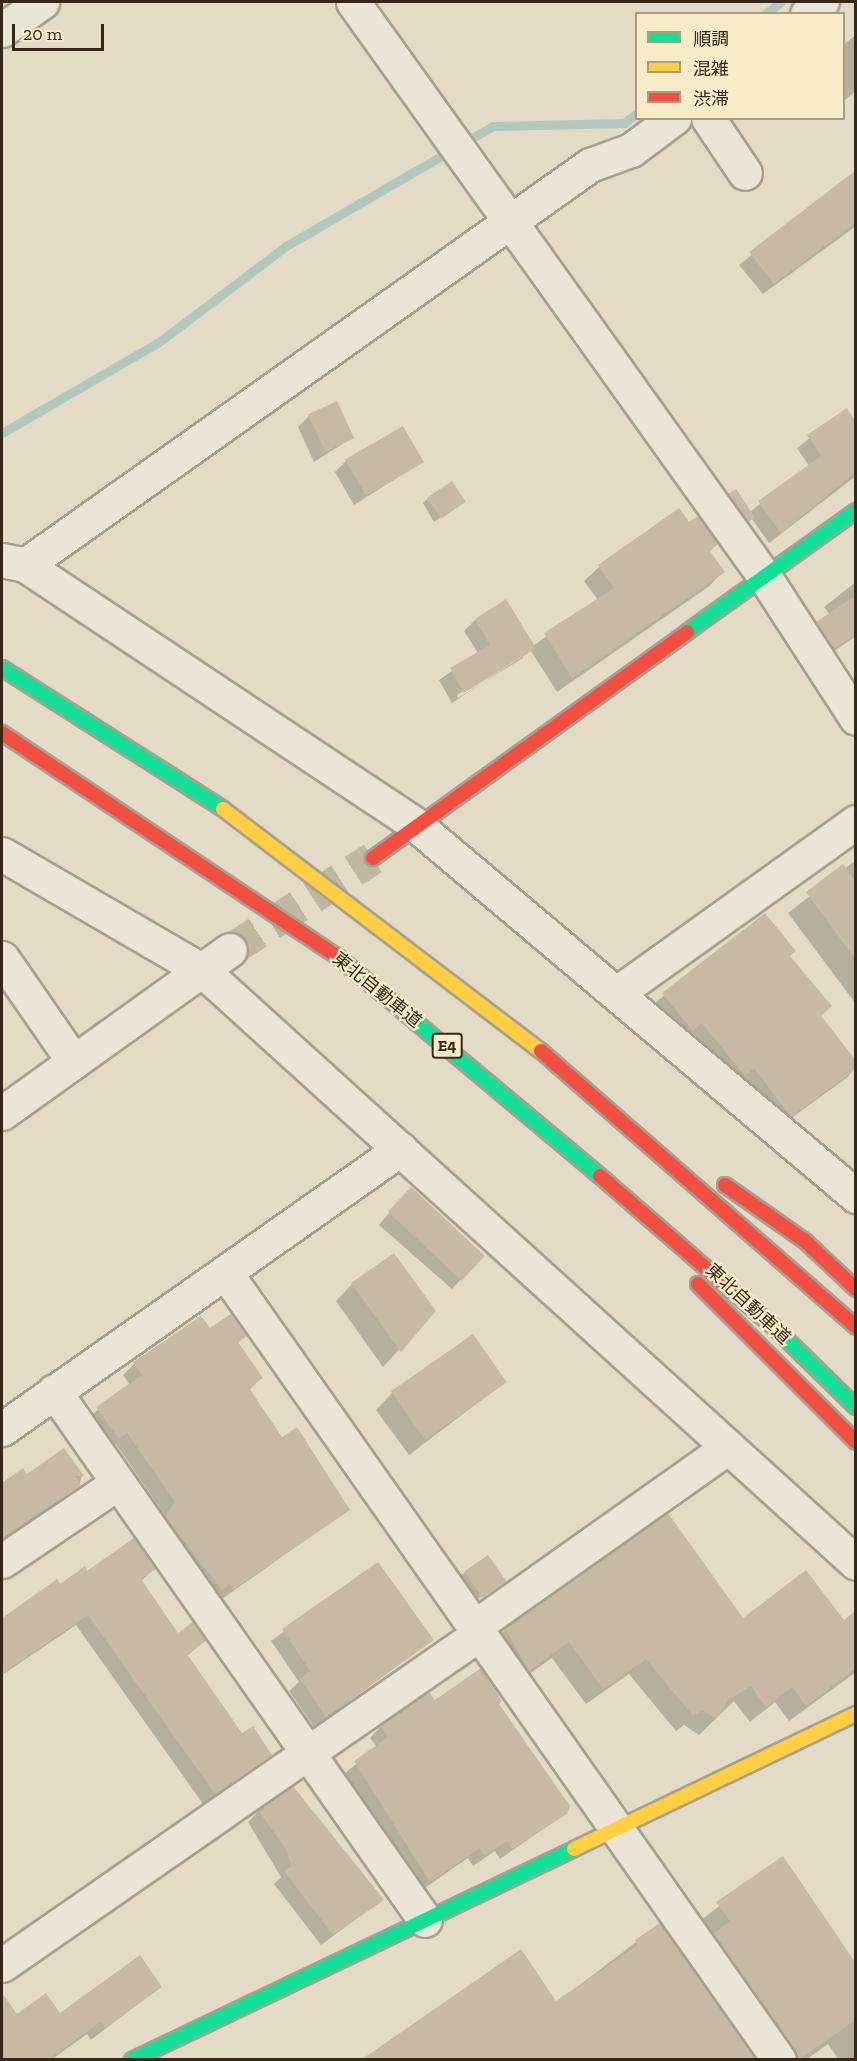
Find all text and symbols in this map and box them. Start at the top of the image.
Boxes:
scale bar [15,12,106,50]
legend [635,12,845,120]
text: 20 m [23,23,62,45]
text: 順調 [693,28,729,50]
text: 混雑 [693,58,729,80]
text: 渋滞 [693,88,729,110]
street label: 東北自動車道 [328,948,426,1032]
road number: E4 [430,1033,464,1059]
street label: 東北自動車道 [701,1259,795,1349]

